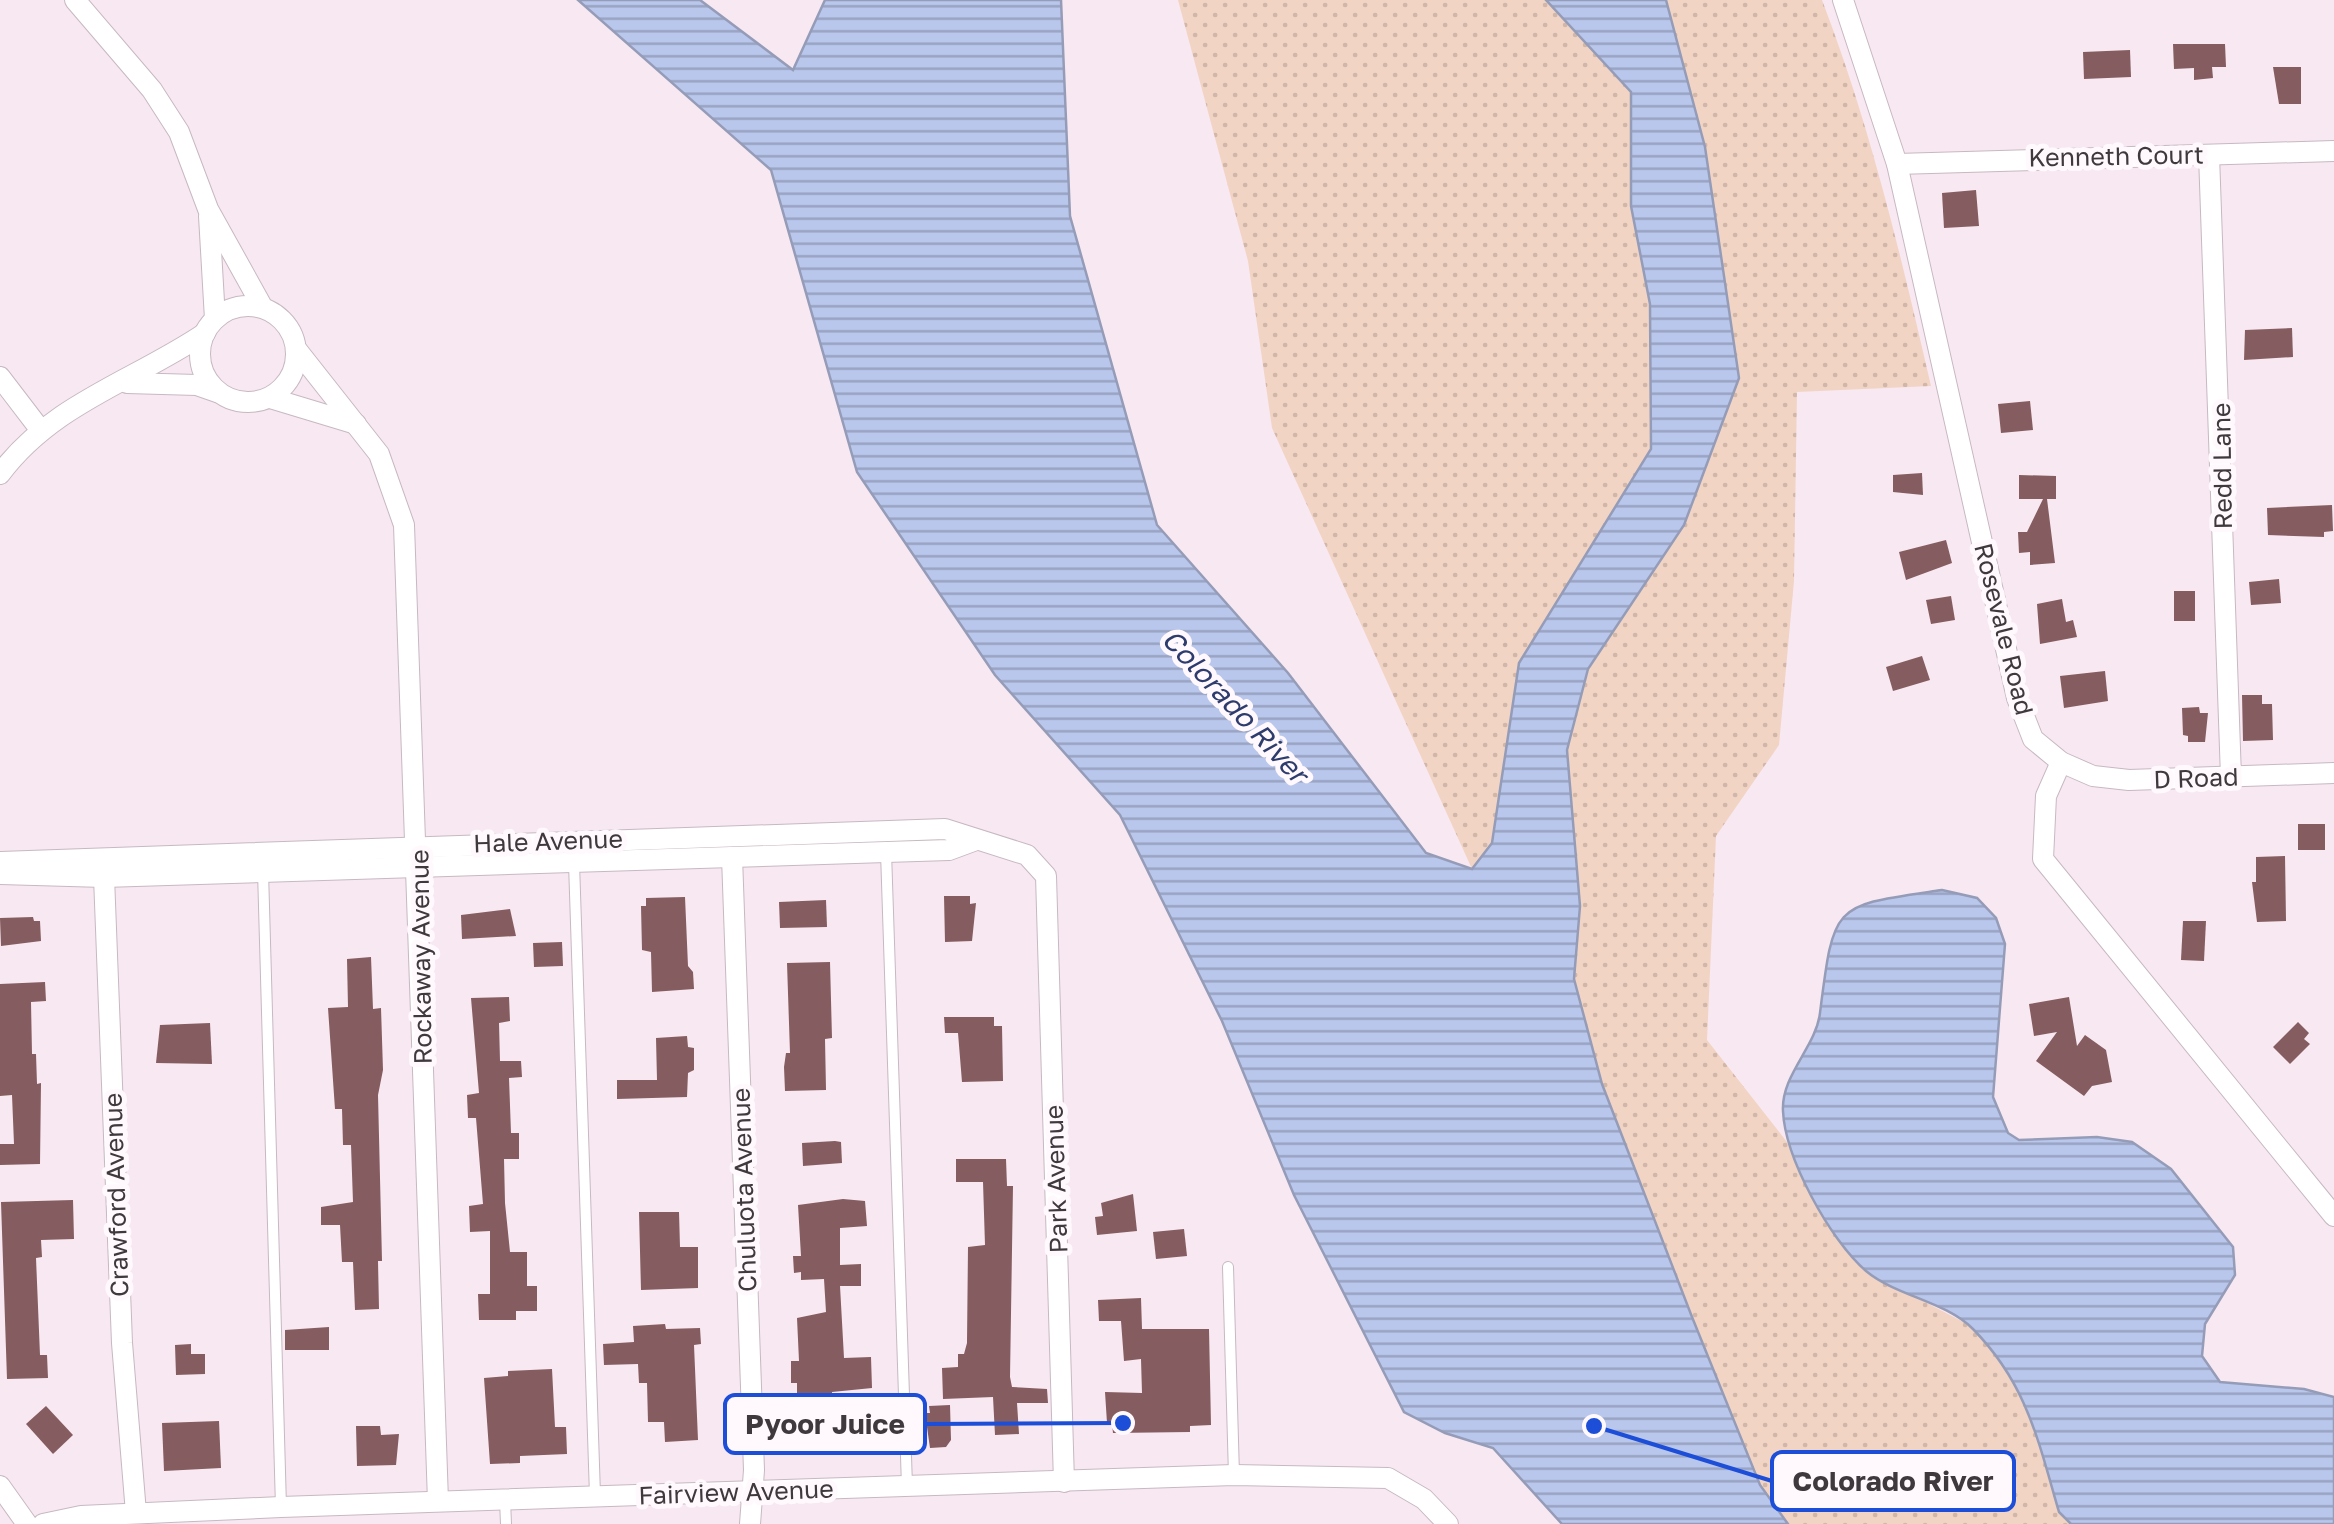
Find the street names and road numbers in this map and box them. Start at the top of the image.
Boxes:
street label: Kenneth Court [2028,138,2204,173]
street label: Redd Lane [2205,402,2238,530]
street label: Rosevale Road [1968,540,2041,718]
street label: D Road [2153,761,2239,794]
street label: Hale Avenue [473,822,623,859]
street label: Rockaway Avenue [403,849,438,1065]
street label: Chuluota Avenue [724,1087,763,1293]
street label: Crawford Avenue [96,1092,135,1298]
street label: Park Avenue [1037,1104,1074,1254]
street label: Fairview Avenue [638,1473,834,1510]

